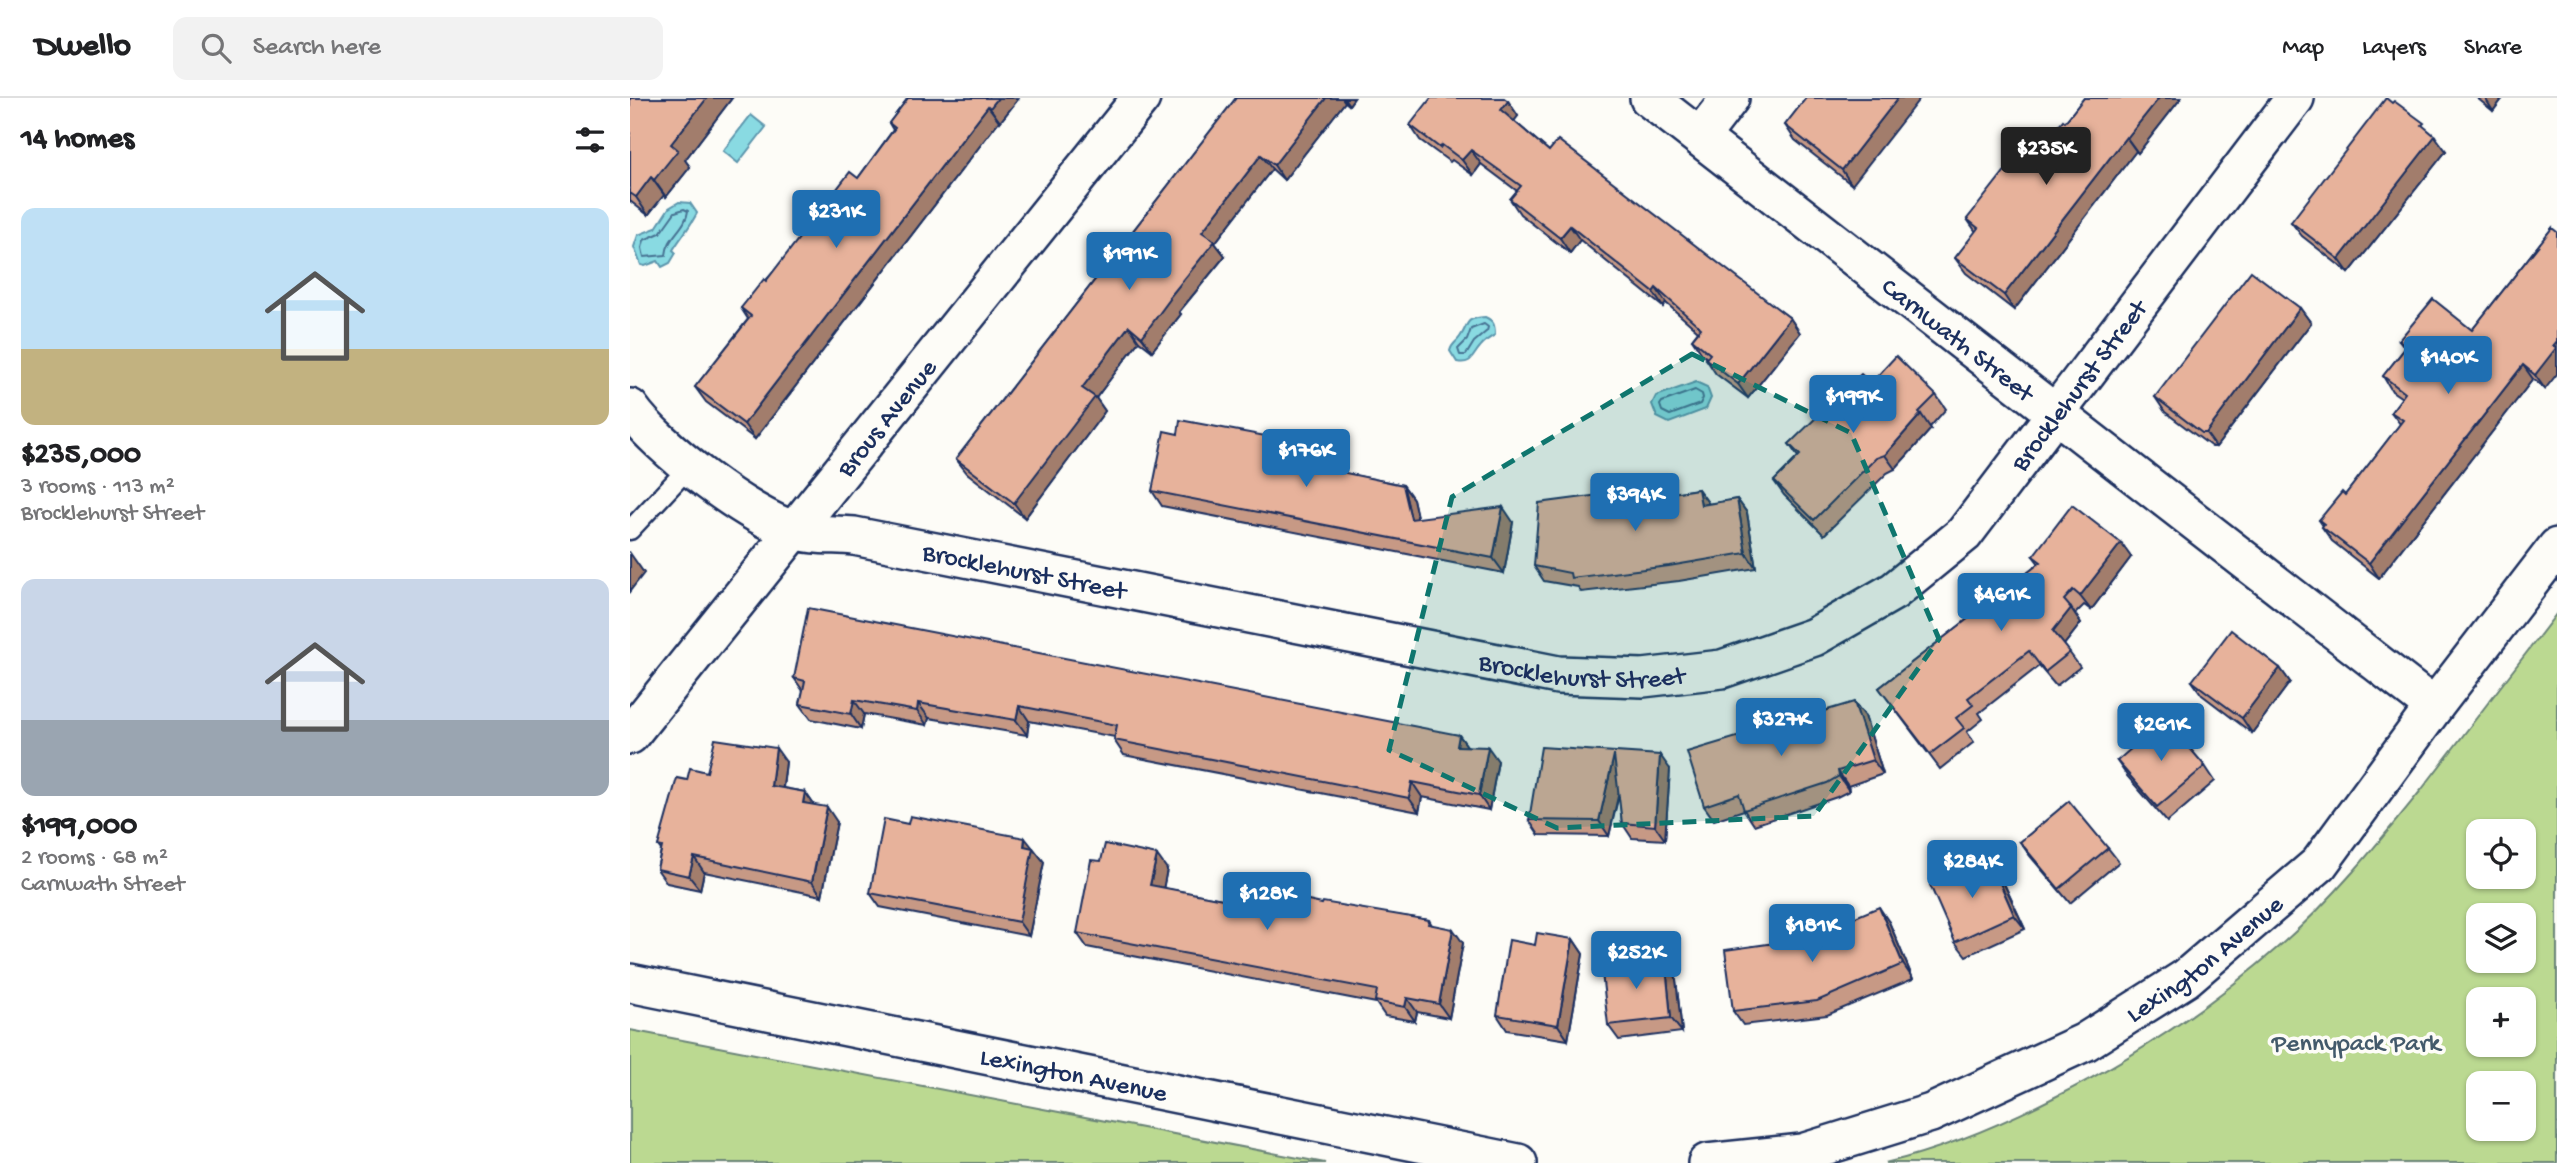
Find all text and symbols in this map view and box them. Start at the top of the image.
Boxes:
search box [173,17,663,80]
text: Dwello [35,29,131,67]
icon: search [197,29,235,67]
text: Search here [253,33,381,64]
text: Map [2282,34,2324,63]
text: Layers [2362,34,2426,63]
text: Share [2464,34,2522,63]
icon: filters [571,121,609,159]
text: 14 homes [21,123,134,158]
pin: $235K [1997,127,2095,187]
text: $235K [2017,136,2075,163]
pin: $231K [787,190,885,250]
text: $231K [808,199,864,226]
pin: $191K [1080,232,1178,292]
text: $191K [1102,241,1156,268]
icon: home [252,253,378,379]
street label: Carnwath Street [1873,273,2040,412]
street label: Brocklehurst Street [2006,293,2157,480]
pin: $140K [2399,336,2497,396]
text: $140K [2420,345,2476,372]
street label: Brous Avenue [832,354,946,485]
pin: $199K [1804,376,1902,435]
text: $199K [1825,384,1881,411]
pin: $176K [1257,430,1355,489]
text: $176K [1278,438,1334,465]
text: $235,000 [21,439,141,474]
text: 3 rooms · 113 m² [21,474,175,501]
pin: $394K [1586,474,1684,533]
text: $394K [1606,482,1664,509]
text: Brocklehurst Street [21,501,204,528]
street label: Brocklehurst Street [918,539,1131,610]
pin: $461K [1952,574,2050,633]
text: $461K [1974,582,2028,609]
icon: home [252,624,378,750]
street label: Brocklehurst Street [1475,649,1689,698]
pin: $327K [1732,698,1830,758]
pin: $261K [2112,704,2210,763]
text: $327K [1752,707,1810,734]
text: $261K [2133,712,2189,739]
text: $199,000 [21,810,137,845]
map controls [2466,819,2536,1141]
button: locate [2466,819,2536,889]
pin: $284K [1923,840,2021,900]
text: 2 rooms · 68 m² [21,845,168,872]
text: $284K [1943,849,2001,876]
text: Carnwath Street [21,872,184,899]
pin: $128K [1218,872,1316,932]
text: $128K [1239,881,1295,908]
street label: Lexington Avenue [2122,890,2292,1032]
button: layers [2466,903,2536,973]
pin: $181K [1763,904,1861,964]
text: $181K [1785,913,1839,940]
pin: $252K [1587,932,1685,991]
text: $252K [1607,940,1665,967]
button: + [2466,987,2536,1057]
park label: Pennypack Park [2271,1030,2443,1061]
street label: Lexington Avenue [977,1043,1170,1112]
button: − [2466,1071,2536,1141]

